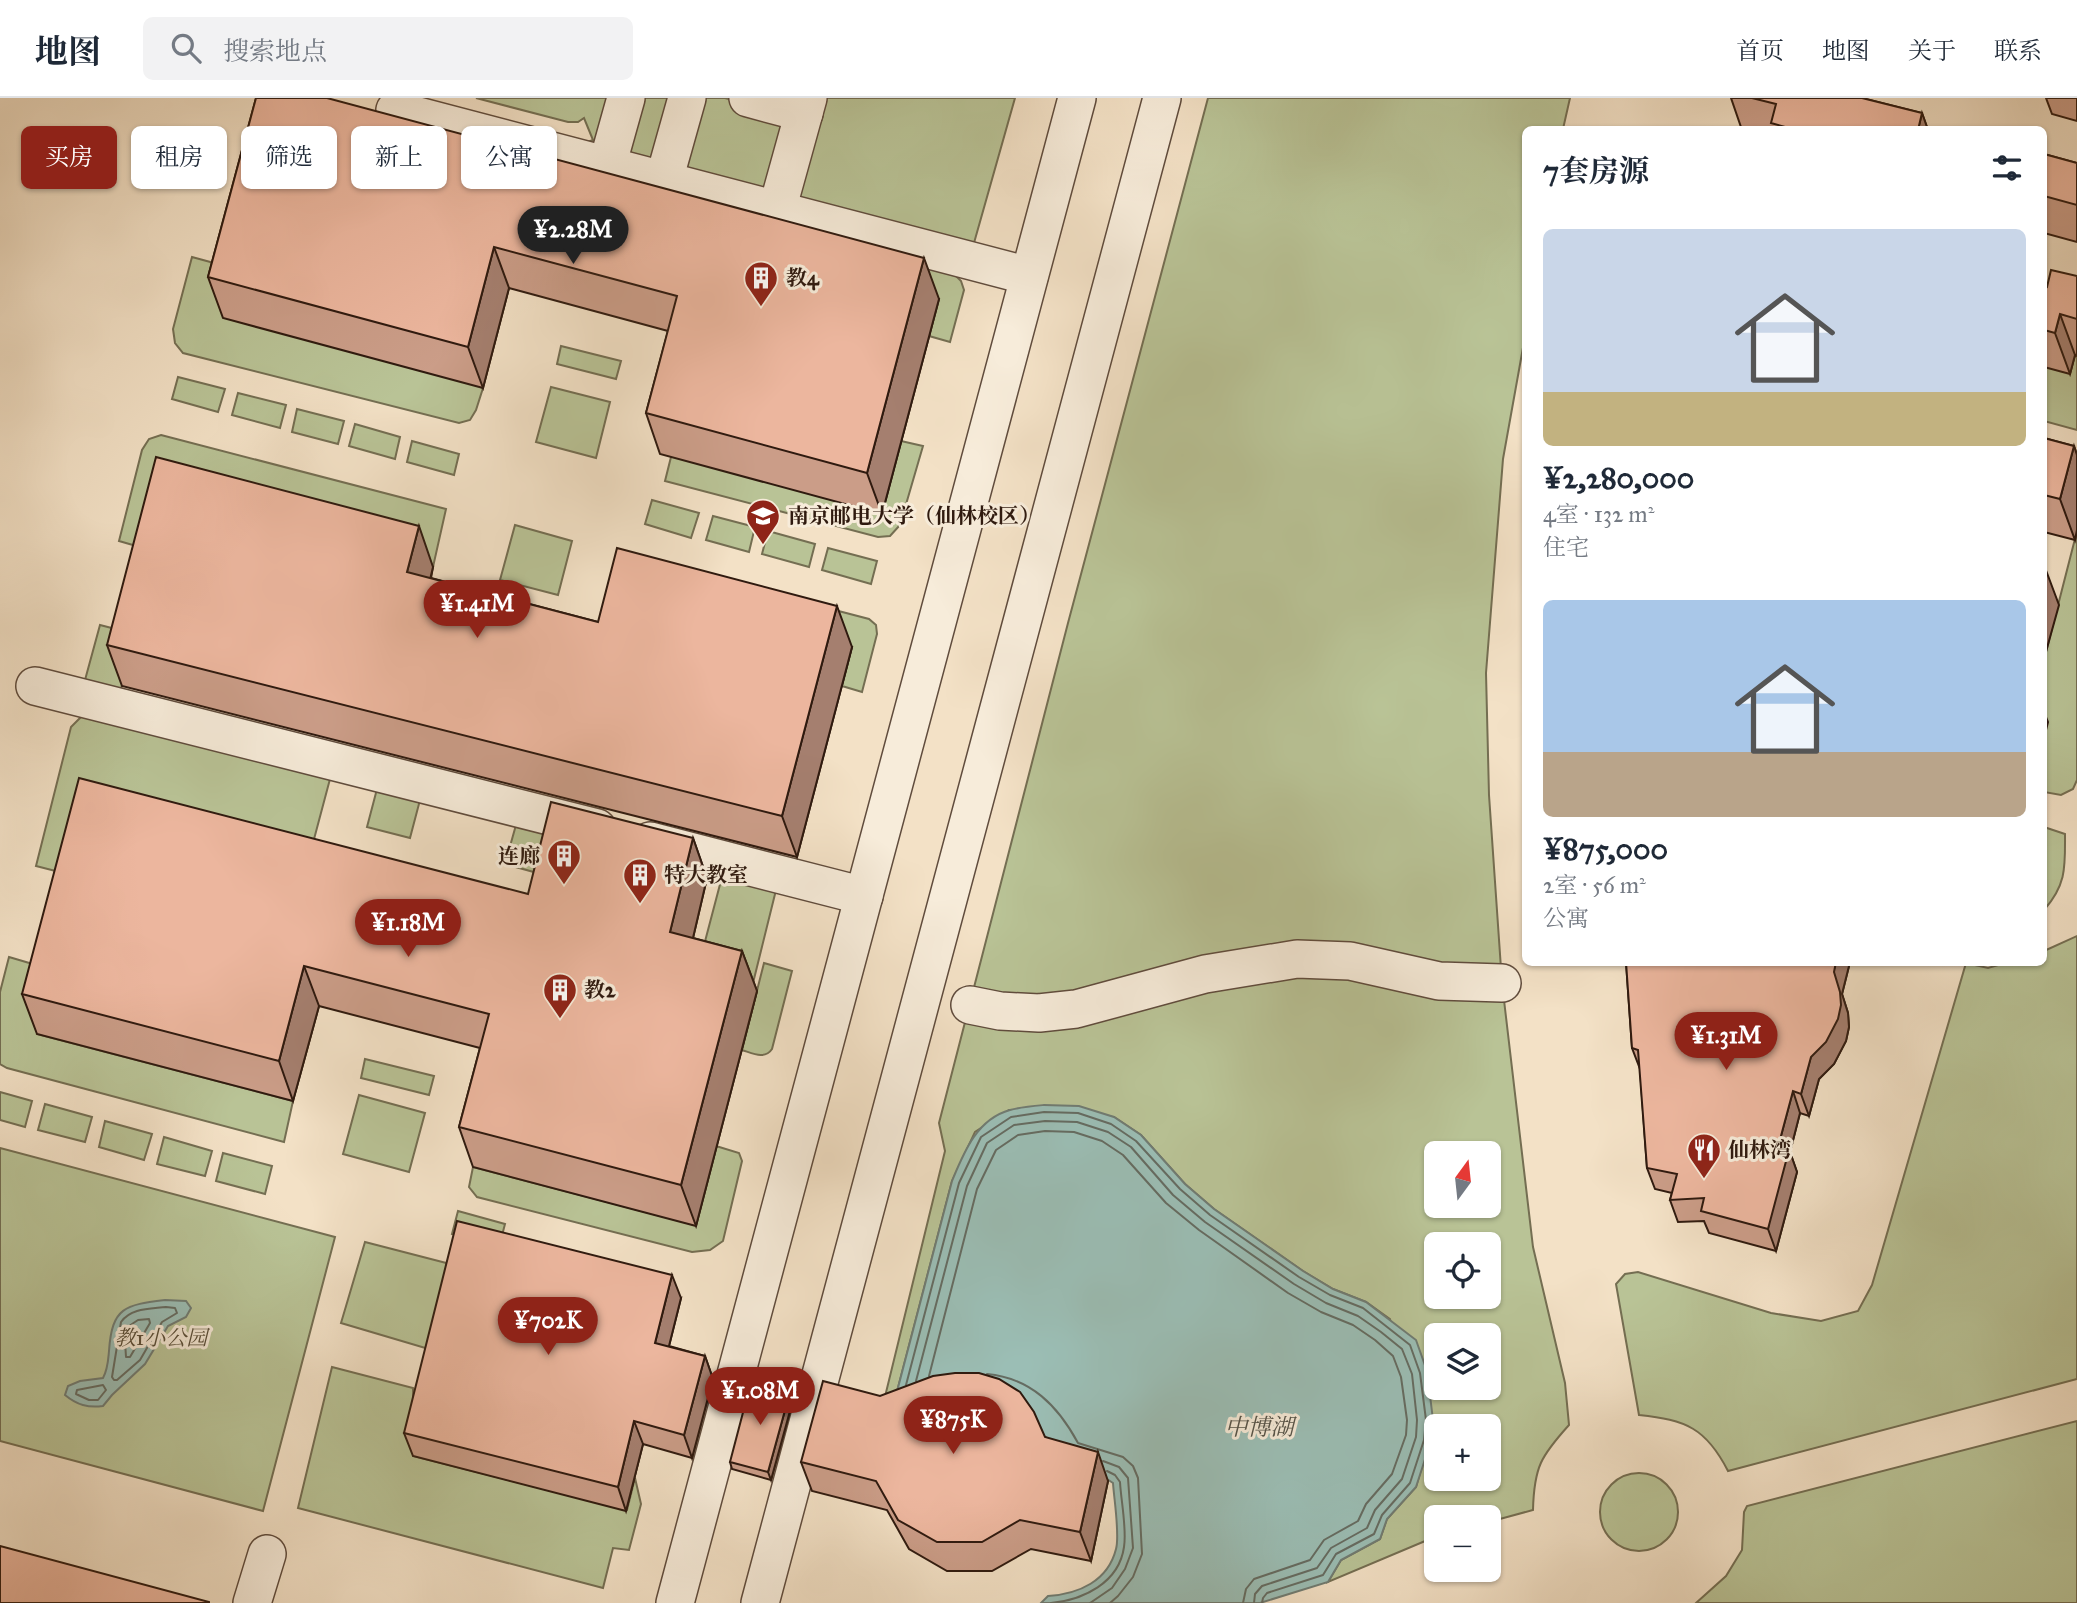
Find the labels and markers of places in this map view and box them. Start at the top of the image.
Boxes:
pin: ¥2.28M [516,206,630,266]
building icon: 教4 [742,259,780,308]
place label: 教4 [786,265,820,291]
school or university icon: 南京邮电大学（仙林校区） [744,497,782,546]
place label: 南京邮电大学（仙林校区） [788,503,1040,529]
pin: ¥1.41M [420,580,534,640]
building icon: 连廊 [545,837,583,886]
place label: 连廊 [498,843,540,869]
building icon: 特大教室 [621,856,659,905]
place label: 特大教室 [664,862,748,888]
pin: ¥1.18M [351,900,465,959]
building icon: 教2 [541,971,579,1020]
place label: 教2 [584,977,616,1003]
pin: ¥1.31M [1669,1012,1783,1072]
restaurant icon: 仙林湾 [1685,1131,1723,1180]
place label: 仙林湾 [1728,1137,1791,1163]
pin: ¥702K [499,1298,597,1357]
pin: ¥1.08M [703,1368,817,1427]
pin: ¥875K [904,1396,1002,1456]

